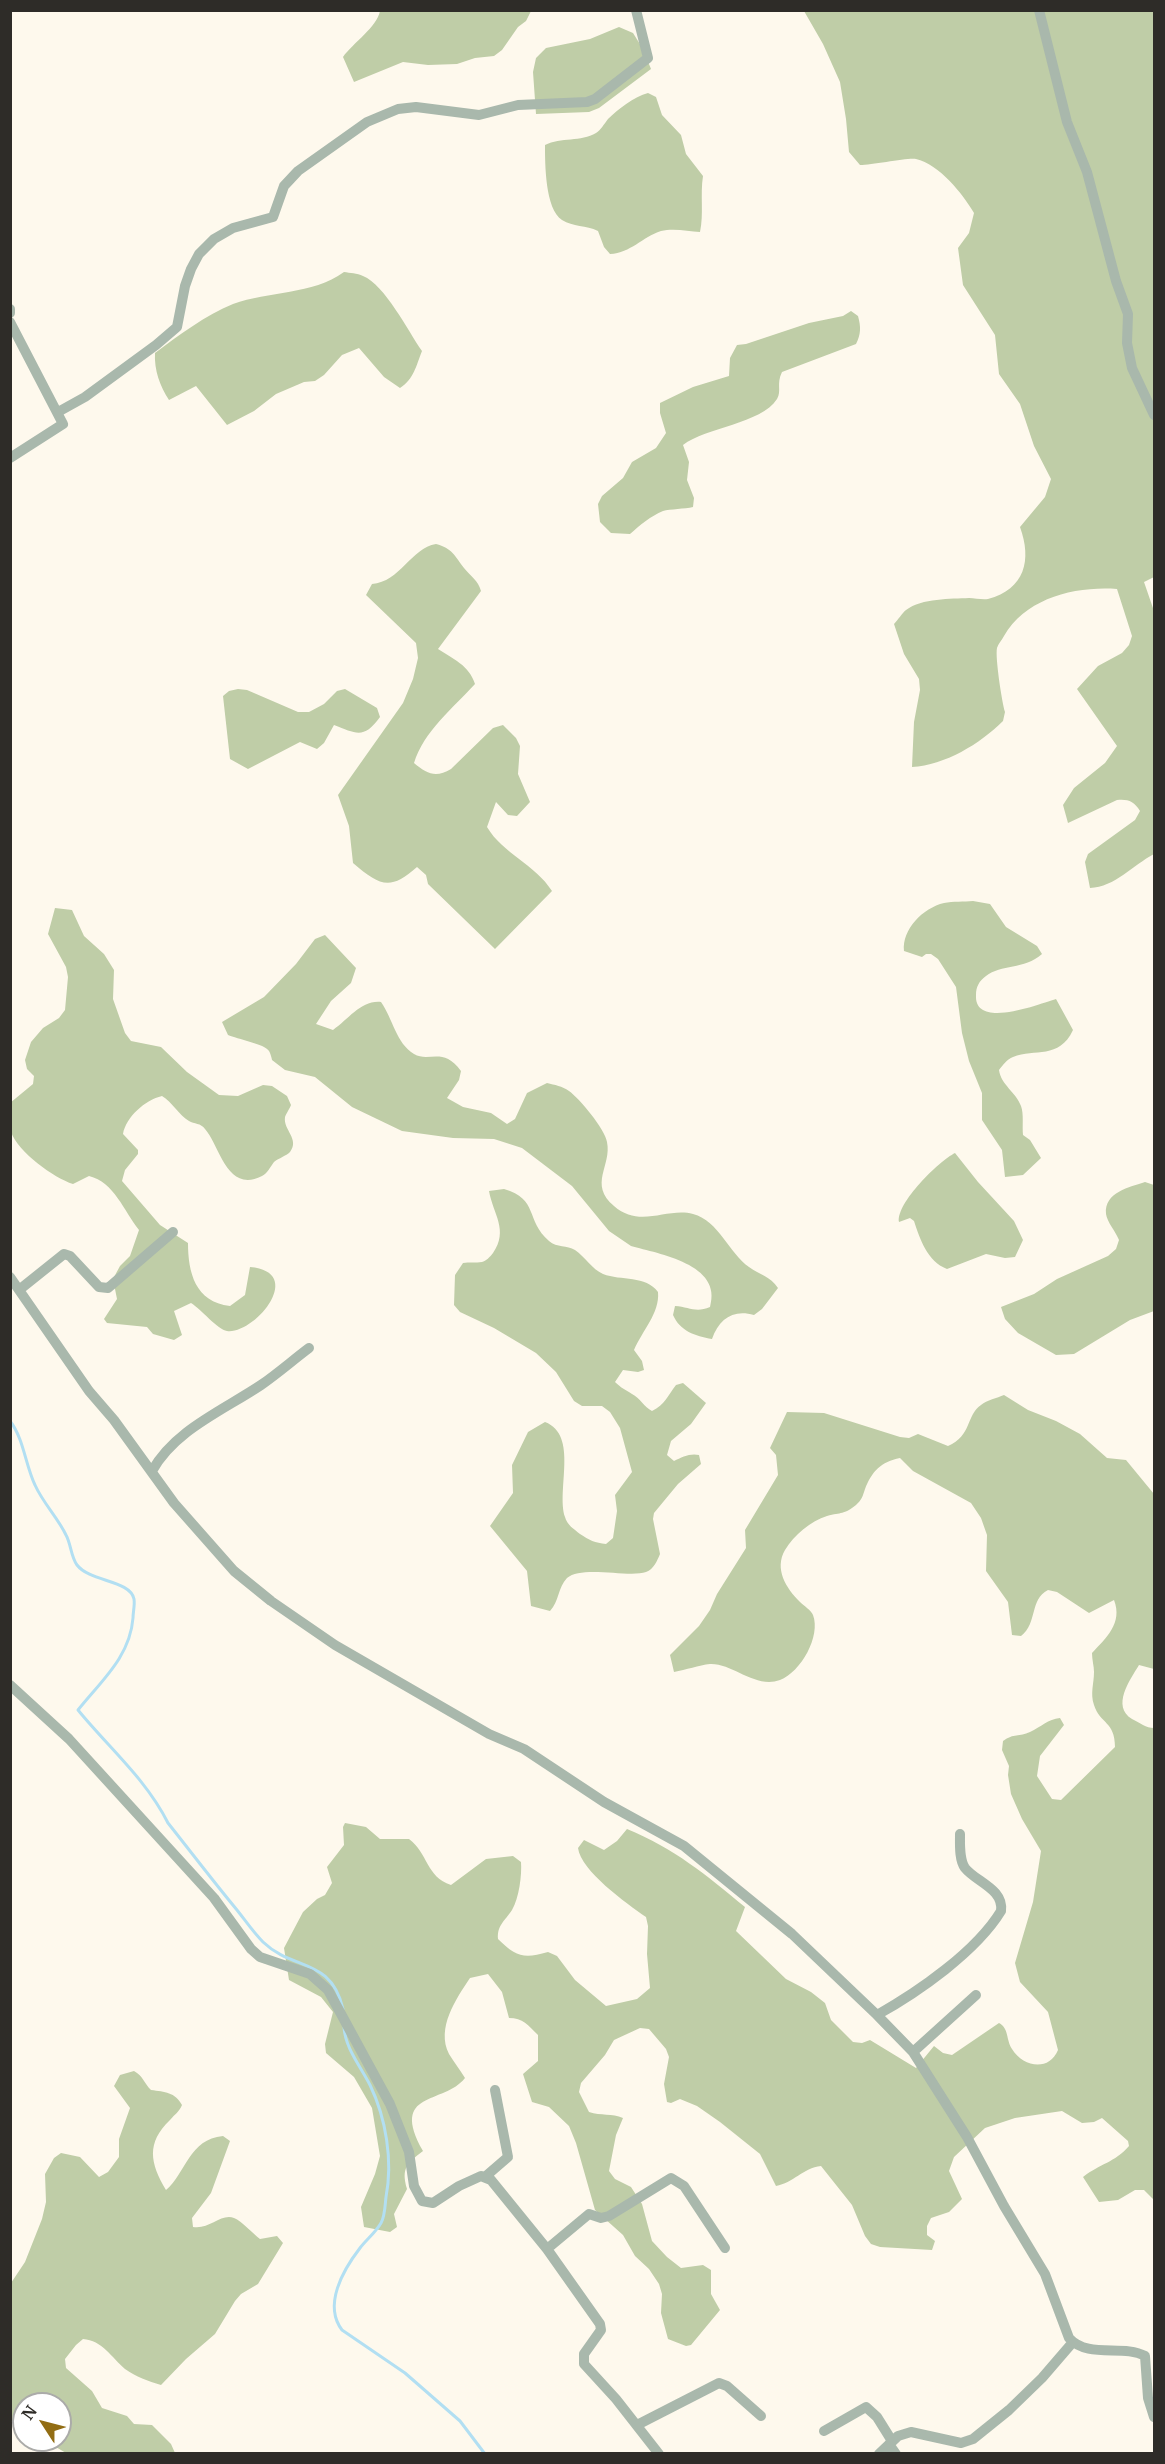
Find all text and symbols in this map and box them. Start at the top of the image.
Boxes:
north arrow [12,2392,72,2452]
text: N [17,2402,41,2424]

